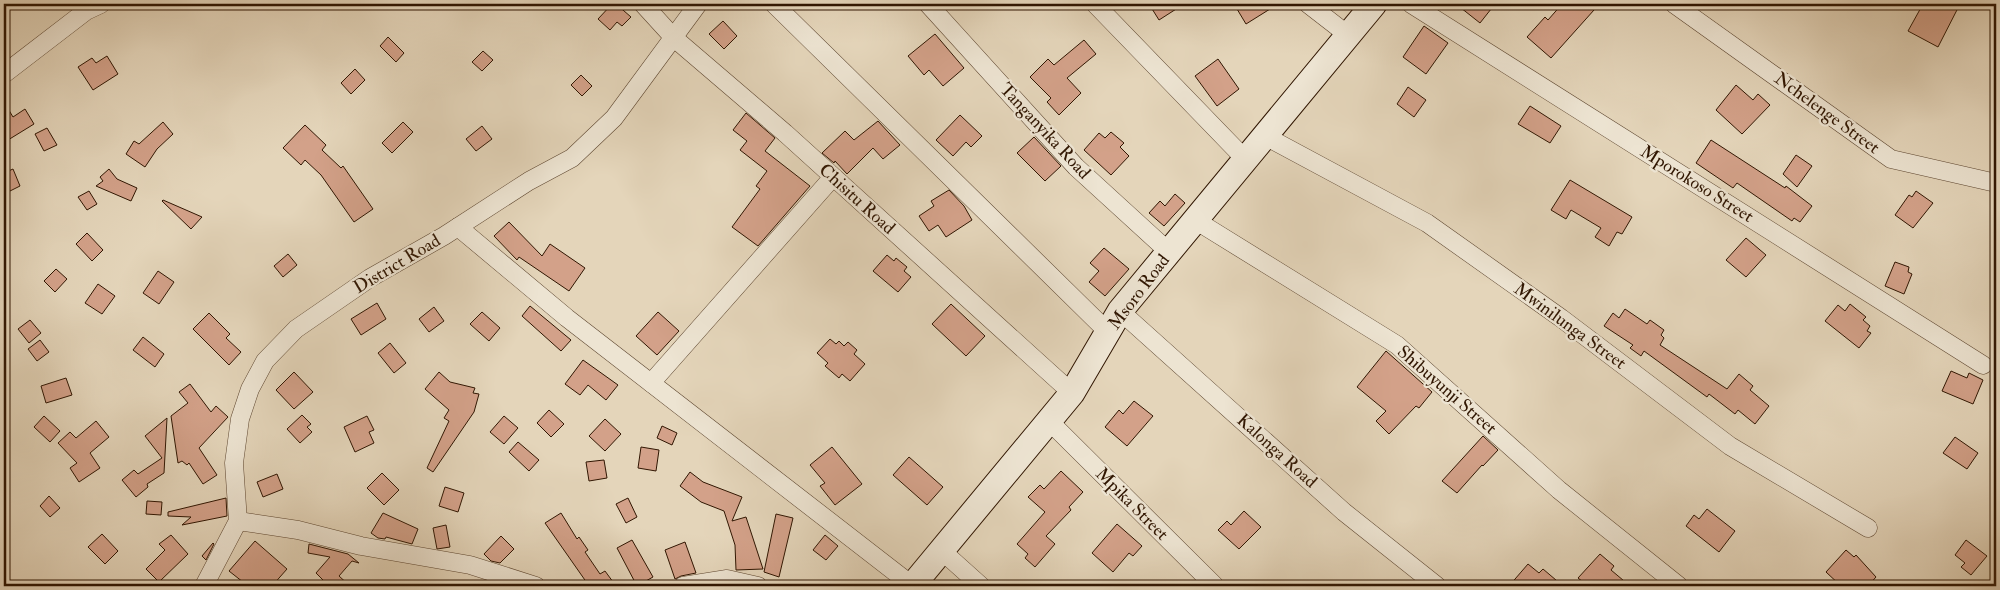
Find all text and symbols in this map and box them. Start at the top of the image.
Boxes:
street label: Nchelenge Street [1770,67,1884,159]
street label: Tanganyika Road [995,78,1096,184]
street label: Mporokoso Street [1636,140,1758,228]
street label: Chisitu Road [814,159,900,239]
street label: District Road [349,229,445,299]
street label: Msoro Road [1103,249,1175,334]
street label: Mwinilunga Street [1509,277,1631,375]
street label: Shibuyunji Street [1392,340,1502,440]
street label: Kalonga Road [1232,409,1322,493]
street label: Mpika Street [1091,463,1174,546]

